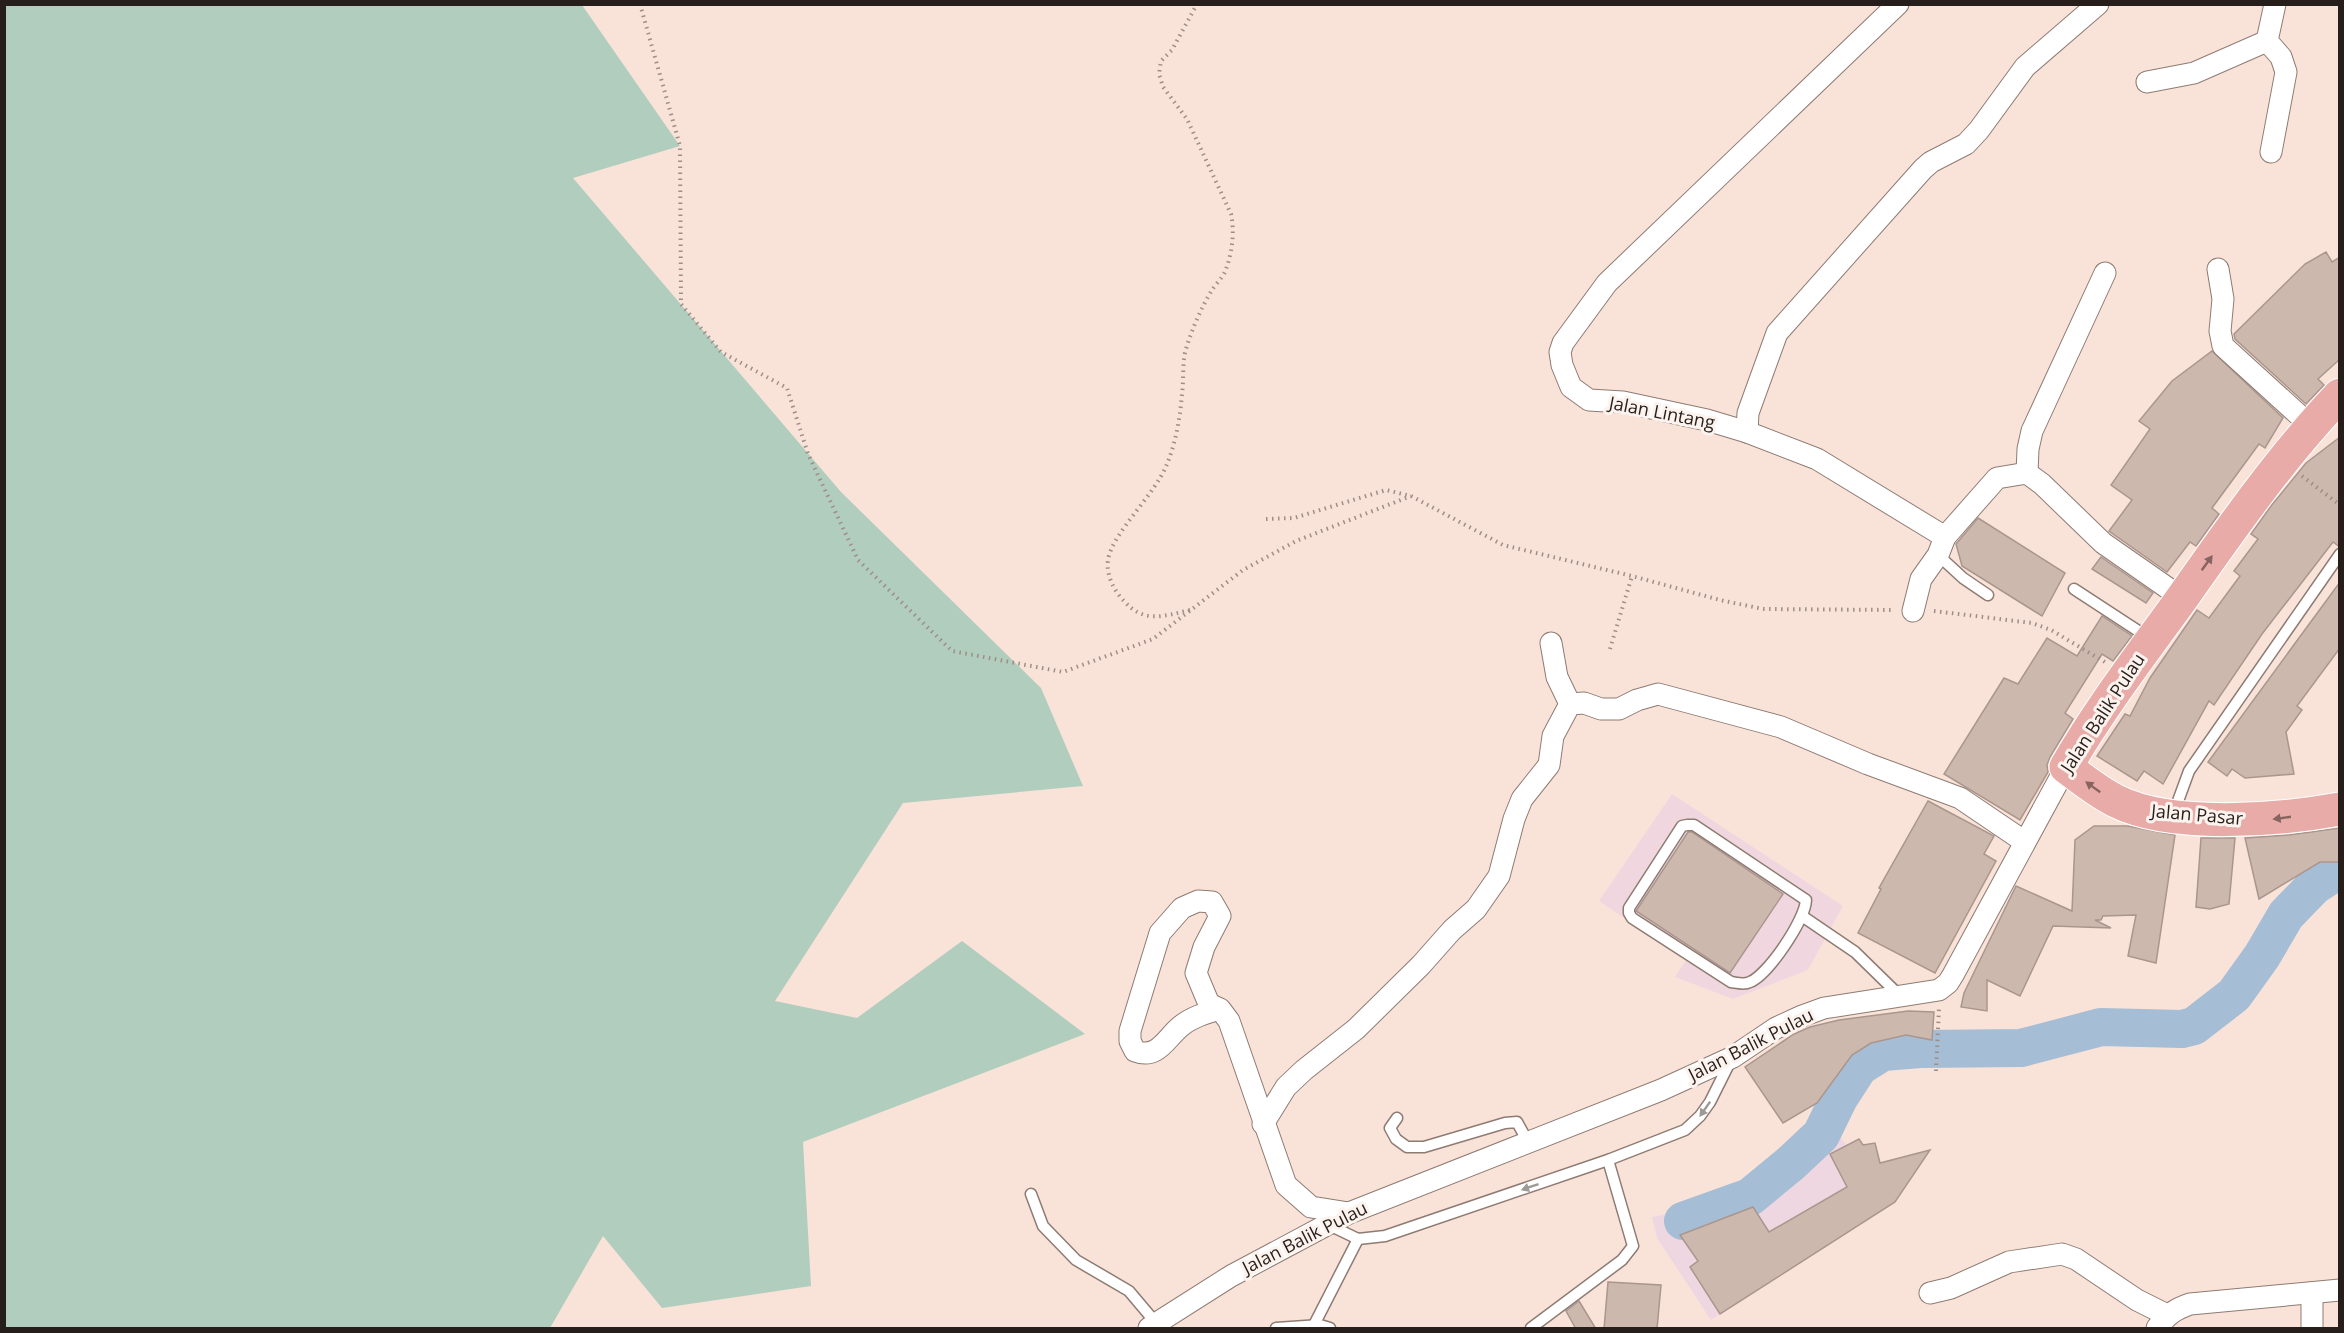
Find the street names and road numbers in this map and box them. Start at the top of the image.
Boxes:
street label: Jalan Lintang [1605,390,1717,434]
street label: Jalan Balik Pulau [2054,648,2150,778]
street label: Jalan Pasar [2148,798,2245,830]
street label: Jalan Balik Pulau [1682,1002,1817,1087]
street label: Jalan Balik Pulau [1236,1195,1371,1280]

